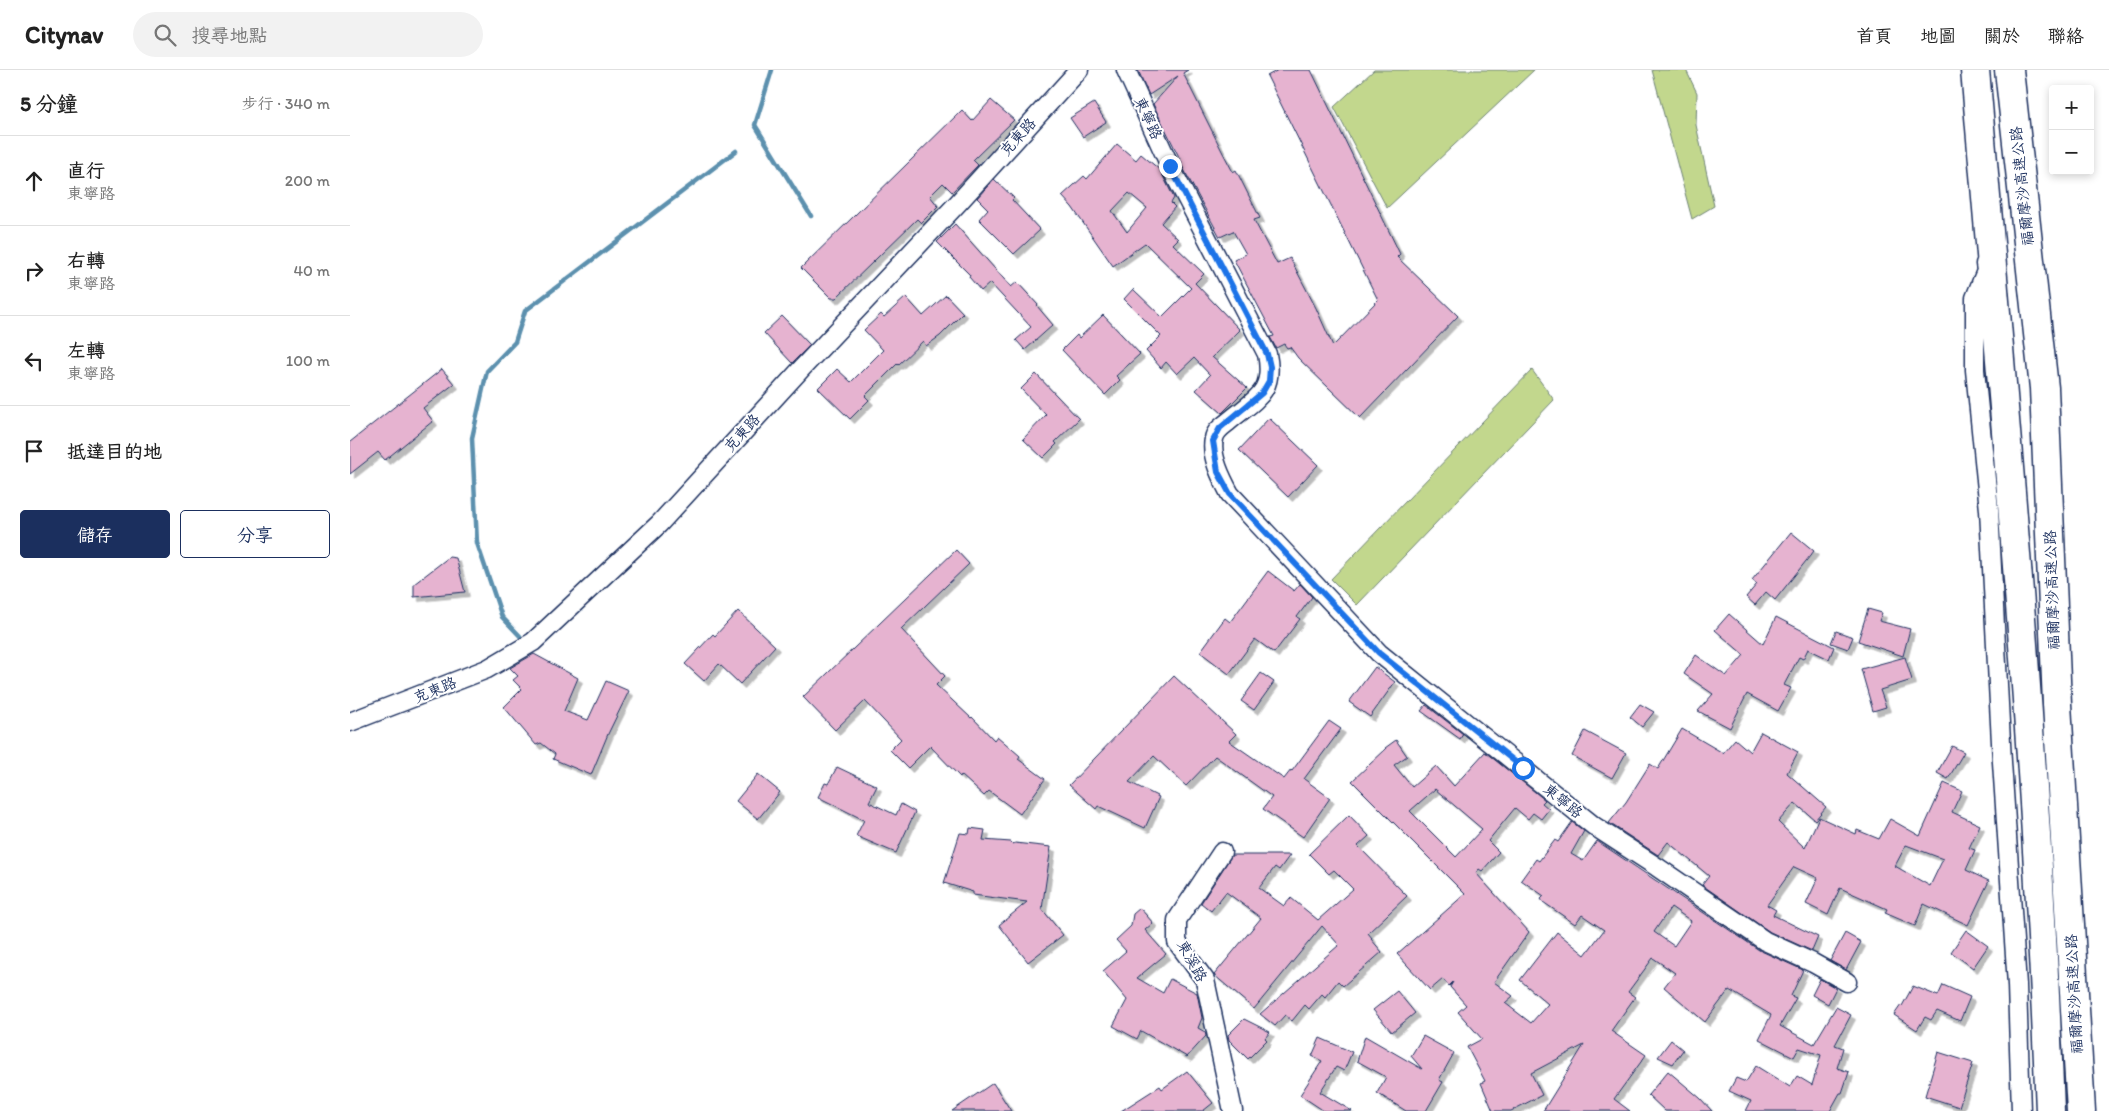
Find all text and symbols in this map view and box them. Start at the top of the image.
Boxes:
search box [133,12,483,57]
text: Citynav [25,20,103,49]
icon: search [151,21,179,49]
text: 搜尋地點 [191,24,267,47]
text: 首頁 [1856,25,1892,47]
text: 地圖 [1920,25,1956,47]
text: 關於 [1984,25,2020,47]
text: 聯絡 [2048,25,2084,47]
map controls [2049,85,2094,175]
button: + [2049,85,2094,130]
text: 5 分鐘 [20,91,78,116]
text: 步行 · 340 m [242,94,330,113]
street label: 東寧路 [1130,94,1166,142]
street label: 克東路 [996,114,1040,160]
street label: 福爾摩沙高速公路 [2007,125,2037,247]
button: − [2049,130,2094,175]
route end [1159,155,1182,178]
text: 直行 [67,159,105,182]
icon: ahead [20,167,48,195]
text: 200 m [285,171,330,190]
text: 東寧路 [67,184,115,203]
text: 右轉 [67,249,105,272]
icon: right [20,257,48,285]
text: 40 m [293,261,330,280]
text: 東寧路 [67,274,115,293]
text: 左轉 [67,339,105,362]
icon: left [20,347,48,375]
text: 100 m [286,351,330,370]
text: 東寧路 [67,364,115,383]
street label: 克東路 [720,410,764,456]
icon: arrive [20,437,48,465]
text: 抵達目的地 [67,440,162,463]
button: 儲存 [20,510,170,558]
button: 分享 [180,510,330,558]
street label: 福爾摩沙高速公路 [2041,530,2063,650]
street label: 克東路 [411,673,459,707]
route start [1512,757,1535,780]
street label: 東寧路 [1540,780,1586,822]
street label: 福爾摩沙高速公路 [2062,934,2086,1054]
street label: 東溪路 [1173,937,1211,985]

